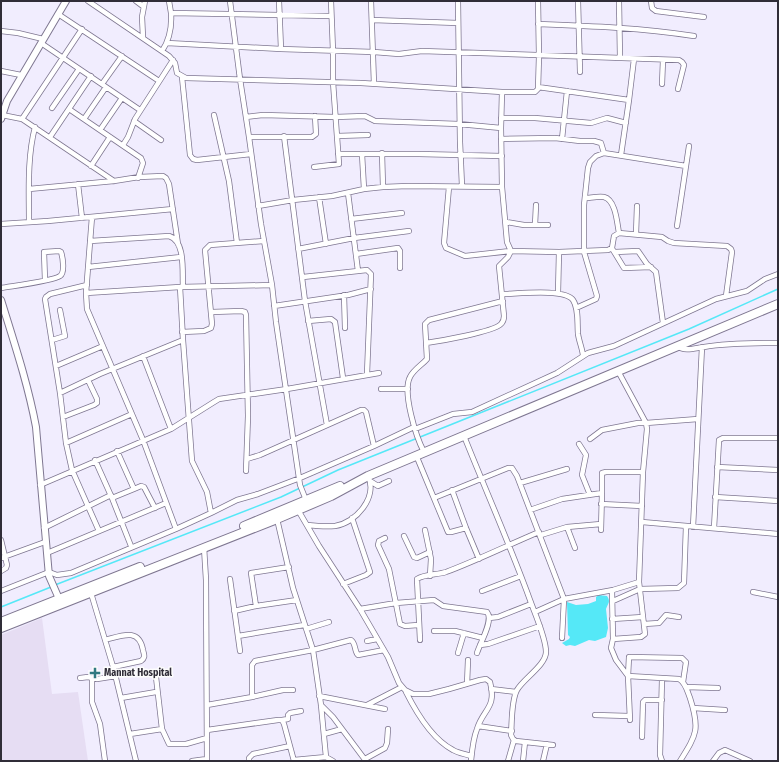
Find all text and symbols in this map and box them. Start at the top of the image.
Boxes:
marker: Mannat Hospital [89,667,101,679]
place label: Mannat Hospital [104,667,172,679]

